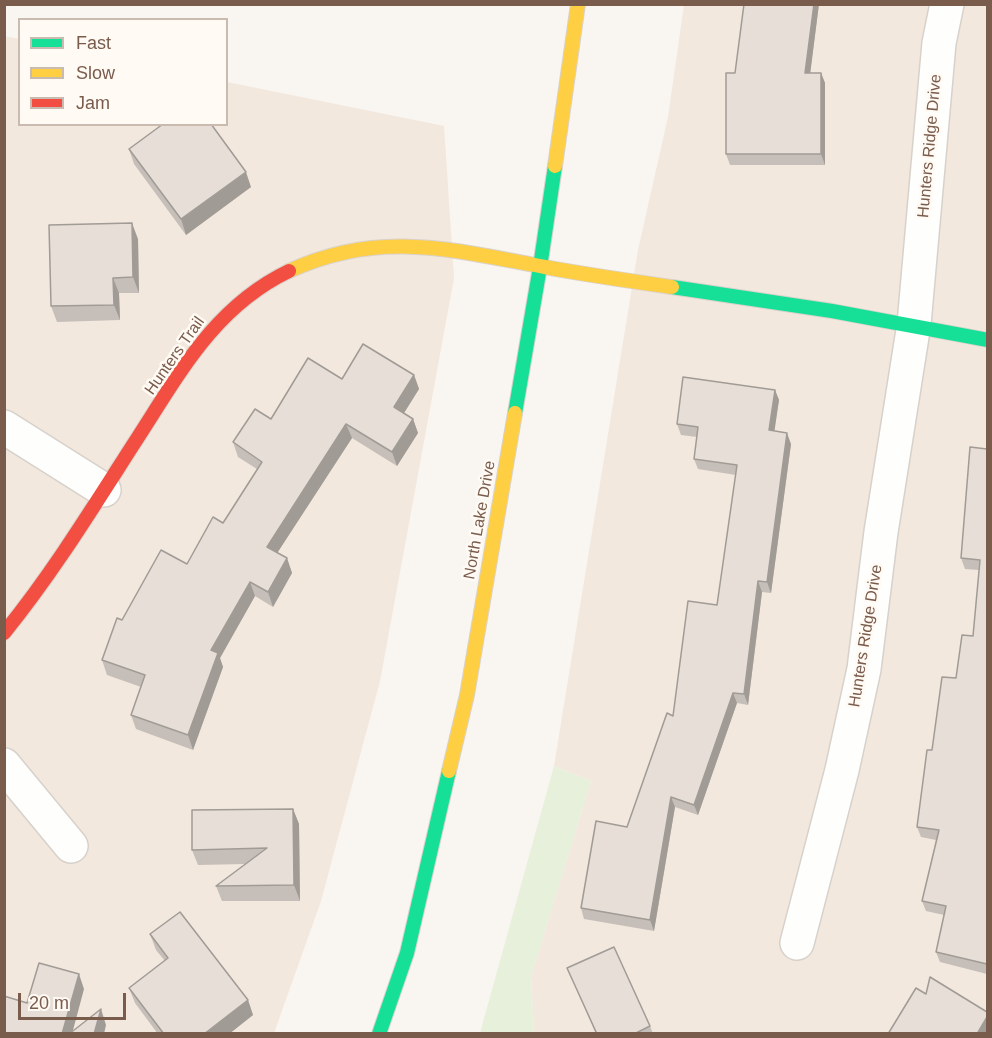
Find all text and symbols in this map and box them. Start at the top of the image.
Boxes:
legend [18,18,228,126]
text: Fast [76,33,111,53]
text: Slow [76,63,115,83]
street label: Hunters Ridge Drive [914,73,946,219]
text: Jam [76,93,110,113]
street label: Hunters Trail [141,313,209,399]
street label: North Lake Drive [460,459,500,581]
street label: Hunters Ridge Drive [845,563,887,709]
scale bar [21,981,129,1019]
text: 20 m [29,993,69,1013]

